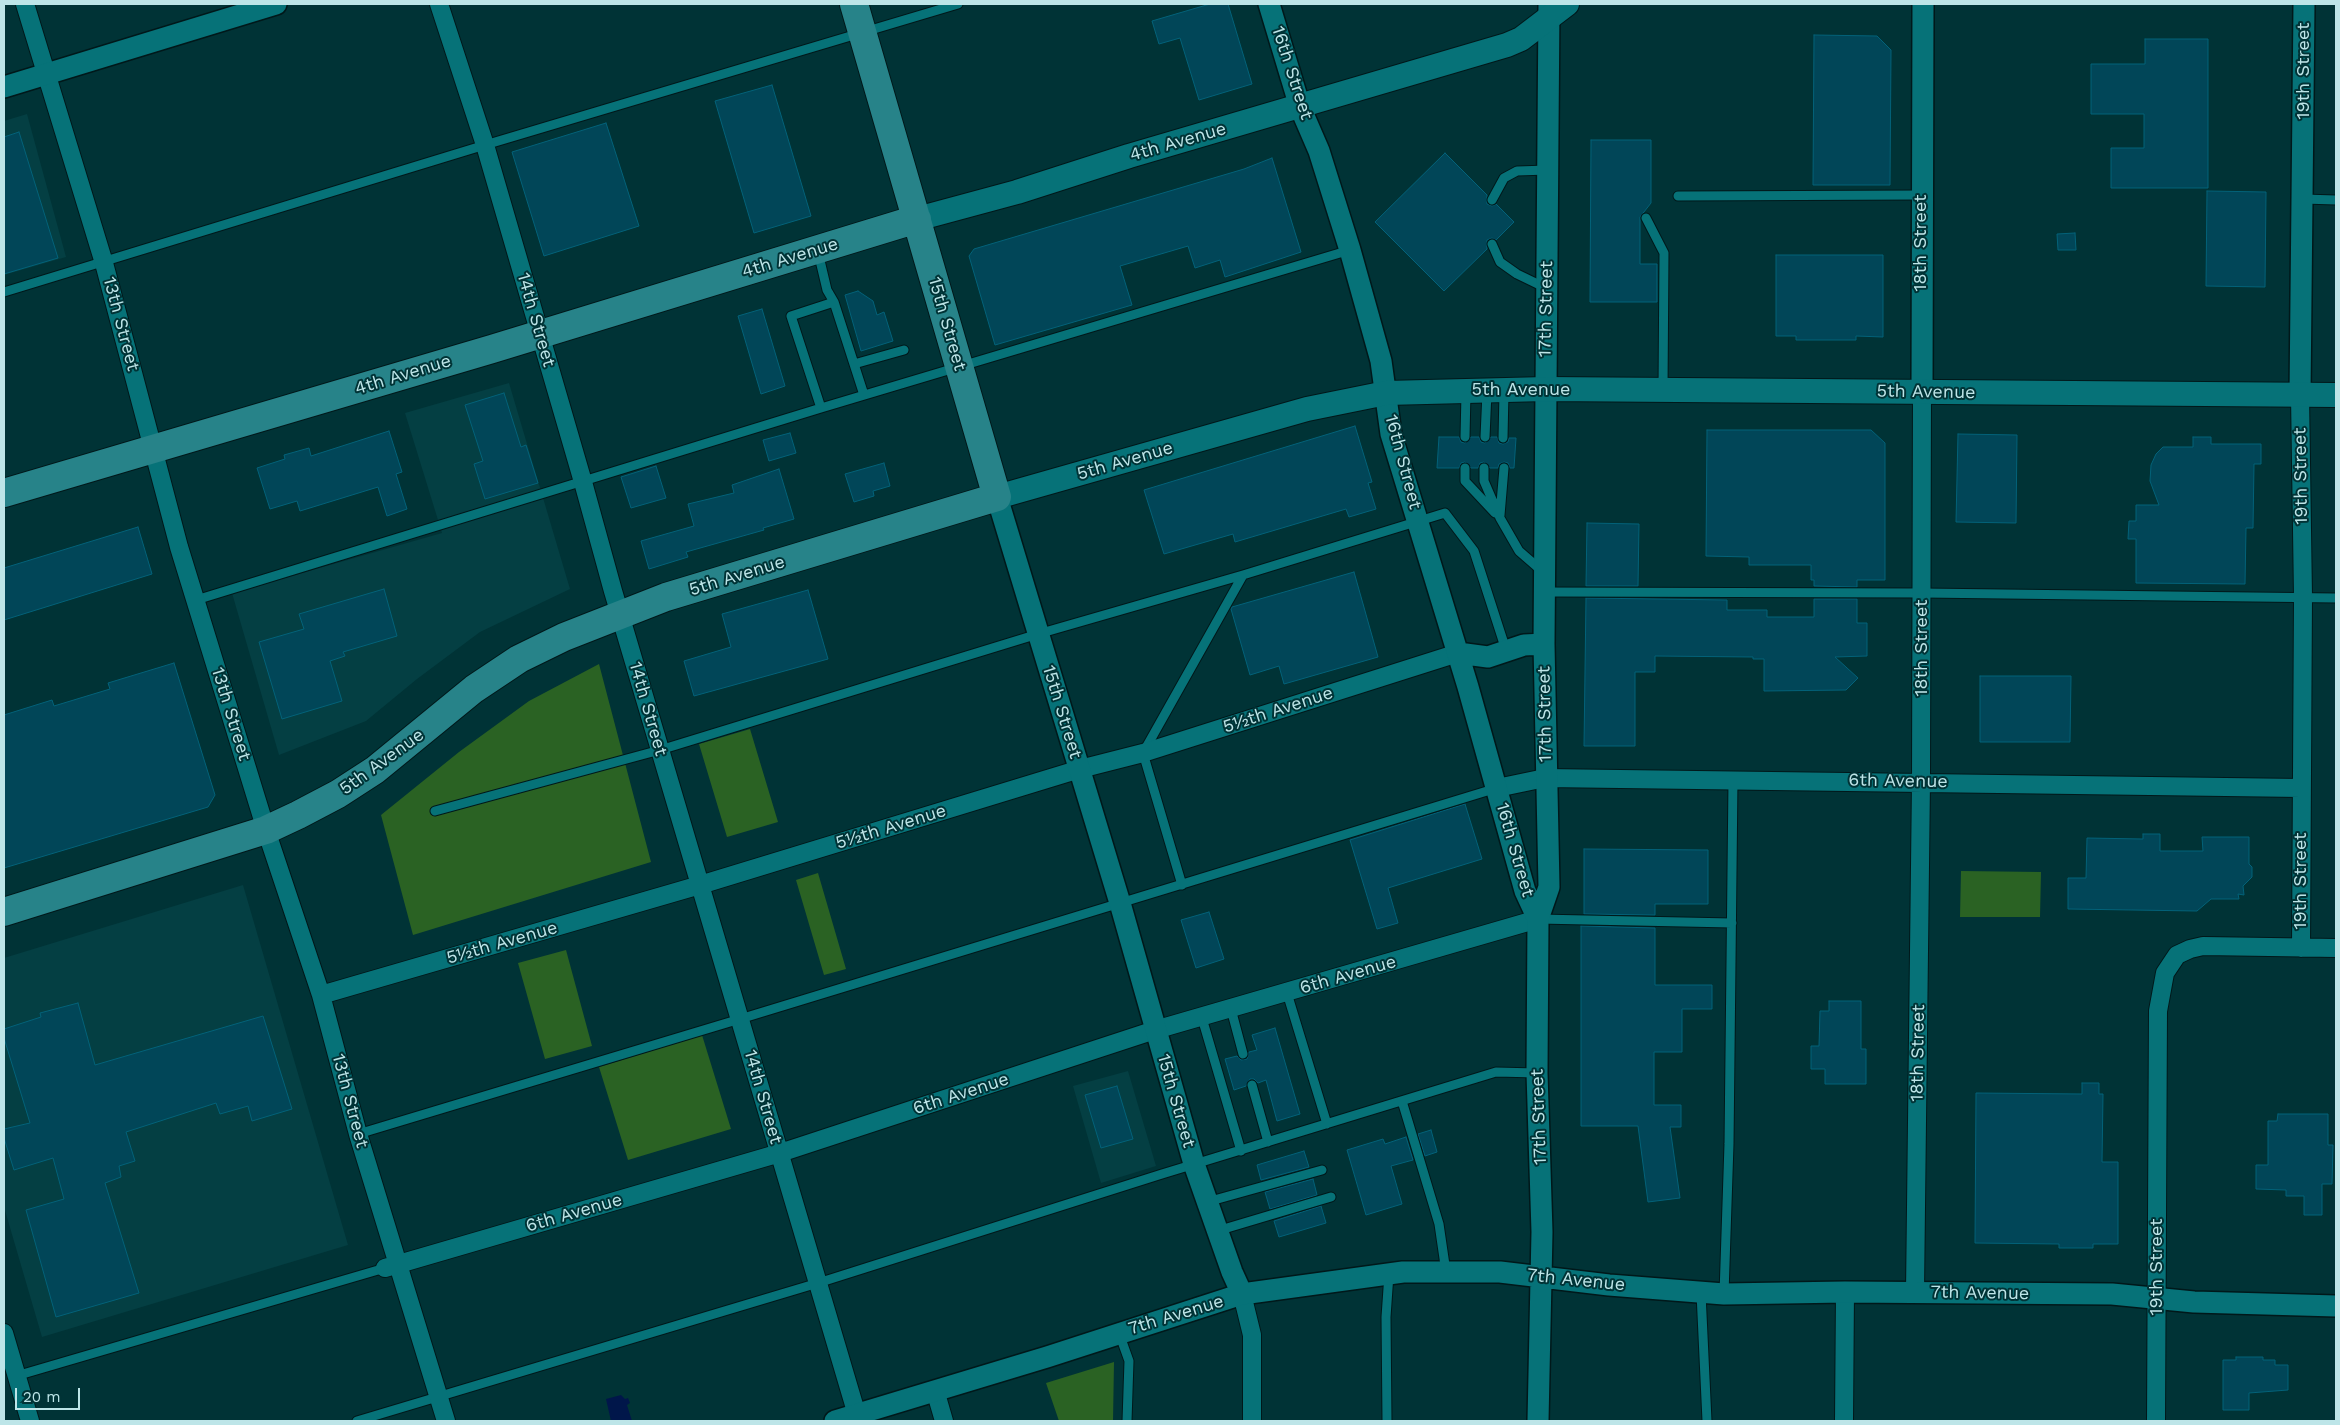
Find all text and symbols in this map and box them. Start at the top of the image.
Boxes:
street label: 19th Street [2293,22,2315,120]
street label: 16th Street [1267,24,1317,122]
street label: 4th Avenue [1127,118,1229,166]
street label: 18th Street [1910,194,1932,292]
street label: 4th Avenue [739,233,841,283]
street label: 17th Street [1534,261,1558,357]
street label: 14th Street [512,270,560,370]
street label: 13th Street [98,275,144,373]
street label: 15th Street [923,275,971,373]
street label: 4th Avenue [352,350,454,400]
street label: 5th Avenue [1472,379,1570,401]
street label: 5th Avenue [1876,380,1976,404]
street label: 16th Street [1380,412,1426,512]
street label: 19th Street [2289,427,2313,525]
street label: 5th Avenue [1074,437,1176,485]
street label: 5th Avenue [687,551,787,601]
street label: 18th Street [1911,599,1933,697]
street label: 14th Street [624,659,672,759]
street label: 15th Street [1038,663,1086,761]
street label: 13th Street [207,665,255,763]
street label: 17th Street [1533,666,1557,762]
street label: 5½th Avenue [1220,682,1336,738]
street label: 5th Avenue [336,724,428,800]
street label: 6th Avenue [1848,769,1948,793]
street label: 5½th Avenue [833,800,949,854]
street label: 16th Street [1491,800,1539,900]
street label: 19th Street [2290,832,2312,930]
street label: 5½th Avenue [444,917,560,969]
street label: 6th Avenue [1297,951,1399,999]
street label: 18th Street [1906,1004,1930,1102]
street label: 14th Street [739,1047,787,1147]
street label: 13th Street [327,1052,373,1150]
street label: 15th Street [1152,1052,1200,1150]
street label: 6th Avenue [910,1068,1012,1120]
street label: 17th Street [1527,1069,1551,1165]
street label: 6th Avenue [523,1189,625,1237]
street label: 19th Street [2146,1218,2168,1316]
street label: 7th Avenue [1526,1264,1626,1296]
street label: 7th Avenue [1931,1281,2029,1305]
street label: 7th Avenue [1126,1290,1226,1340]
scale bar [18,1378,82,1410]
text: 20 m [23,1388,61,1406]

